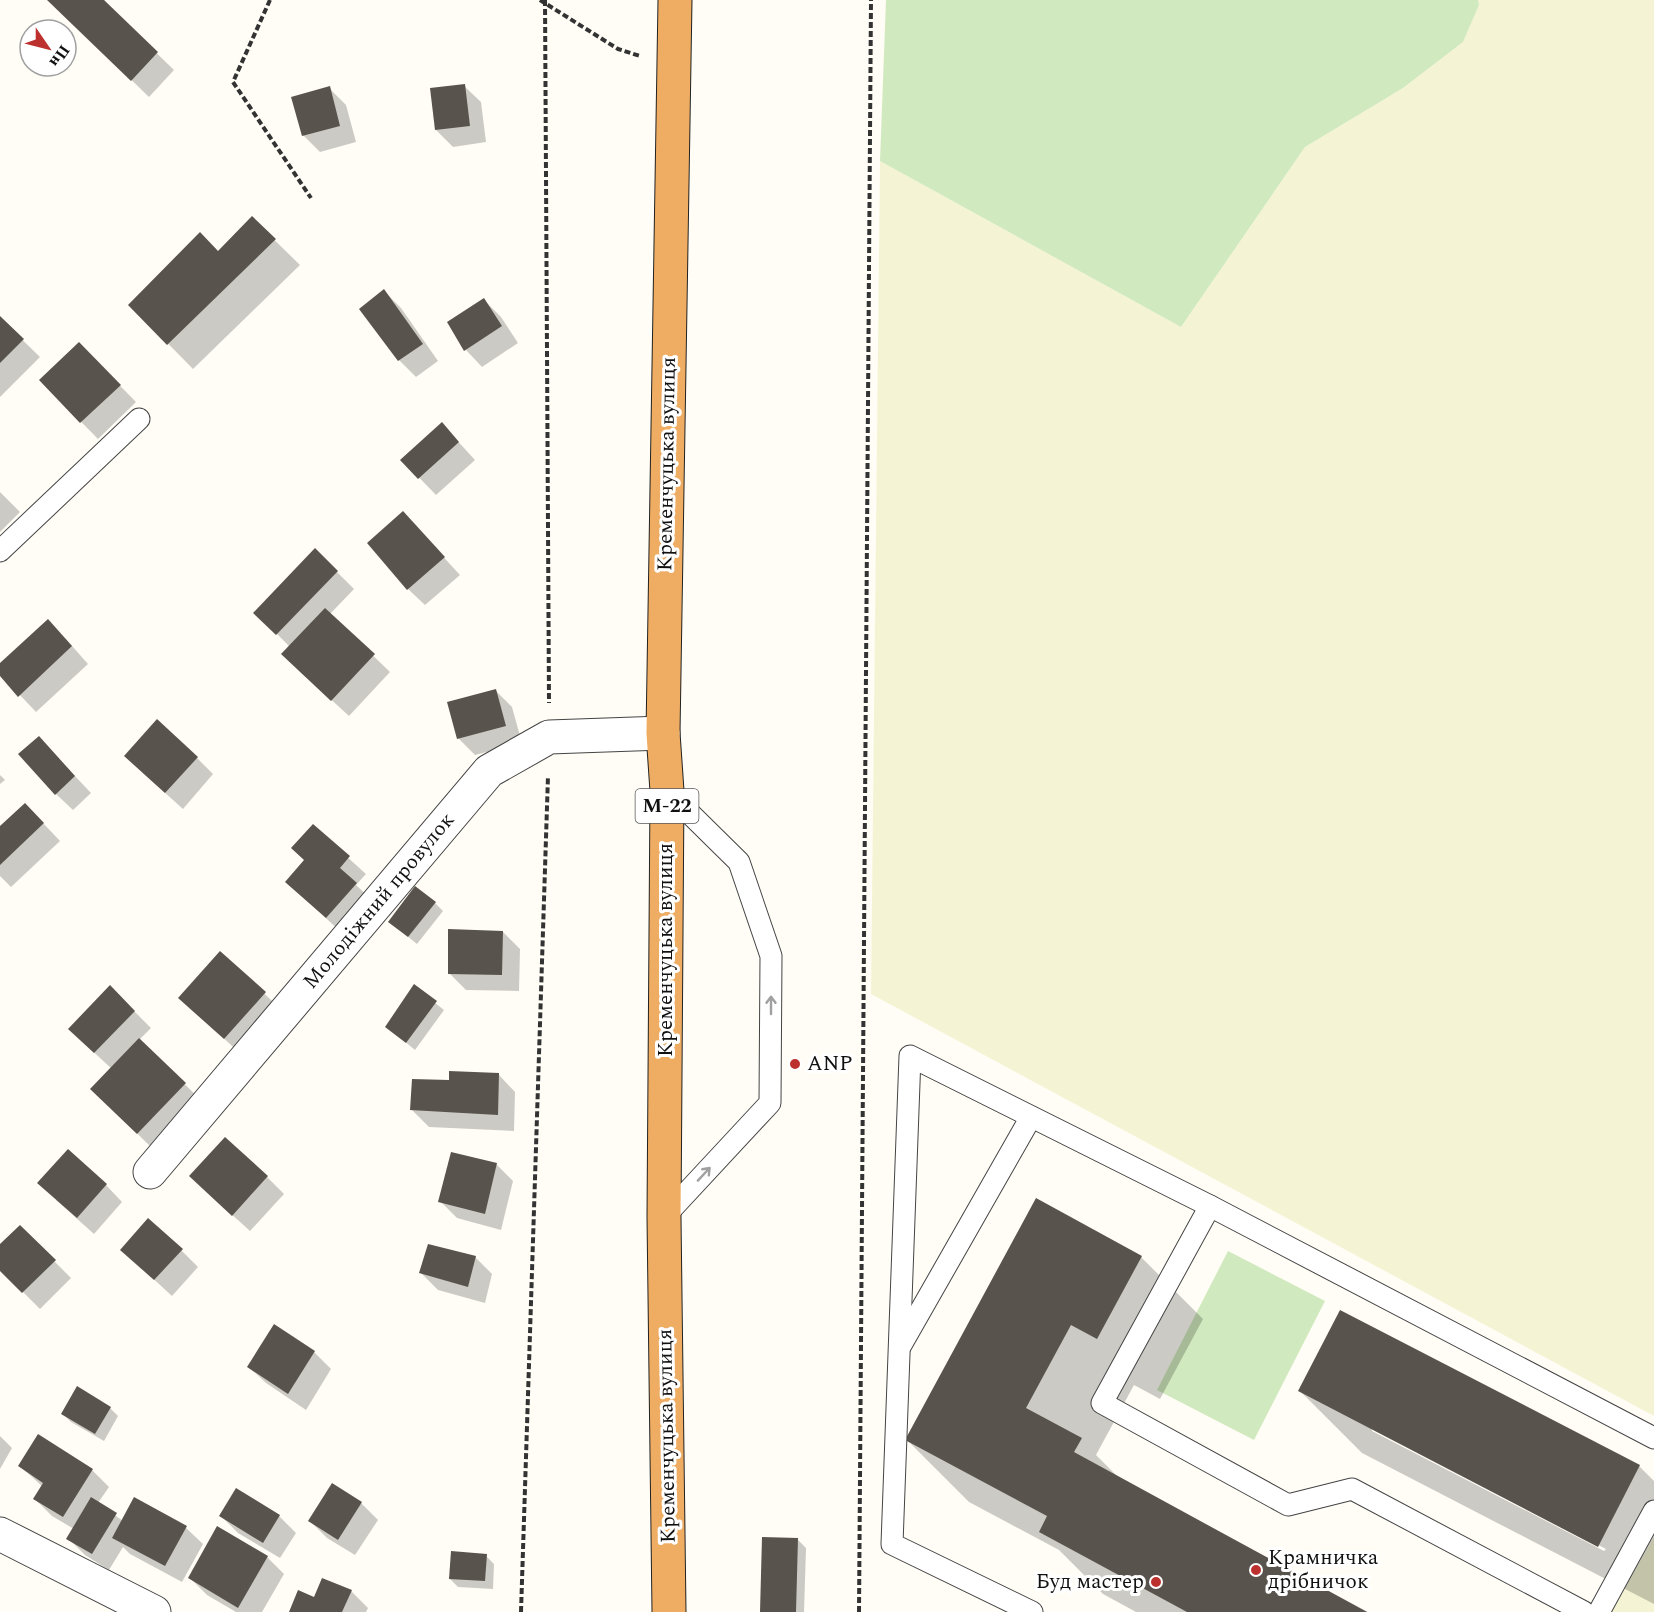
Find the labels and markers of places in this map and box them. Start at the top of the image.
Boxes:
place label: ANP [807,1048,853,1080]
marker: ANP [788,1057,802,1071]
place label: Крамничка дрібничок [1268,1542,1379,1598]
marker: Крамничка дрібничок [1249,1563,1263,1577]
place label: Буд мастер [1036,1566,1144,1598]
marker: Буд мастер [1149,1575,1163,1589]

